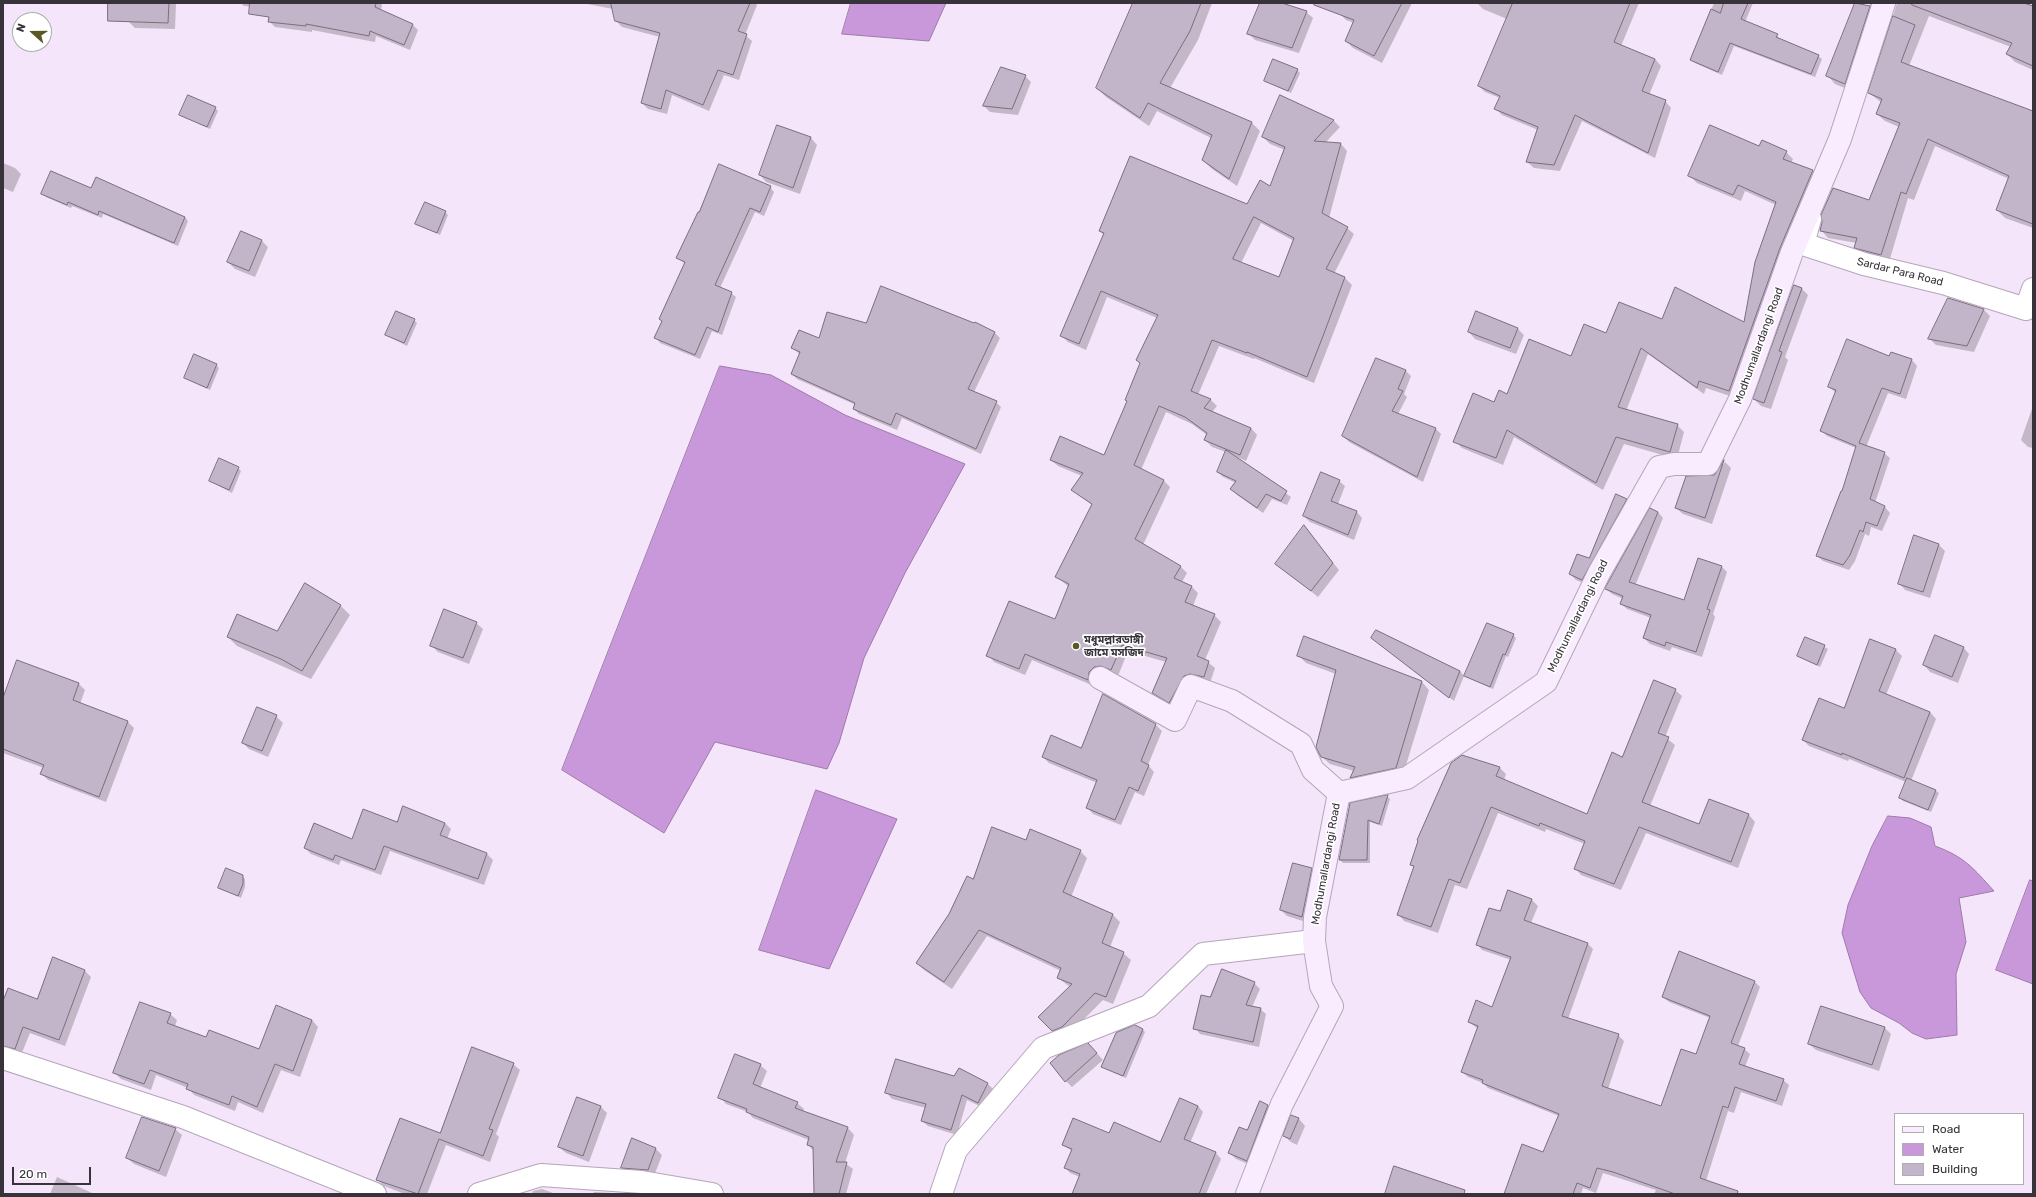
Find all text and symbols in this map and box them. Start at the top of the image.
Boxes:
north arrow [12,12,52,52]
text: N [14,22,29,34]
street label: Sardar Para Road [1856,255,1944,289]
street label: Modhumallardangi Road [1732,286,1786,406]
street label: Modhumallardangi Road [1545,558,1611,674]
place label: মধুমল্লারডাঙ্গী জামে মসজিদ [1084,633,1144,659]
marker: মধুমল্লারডাঙ্গী জামে মসজিদ [1071,641,1081,651]
street label: Modhumallardangi Road [1309,802,1343,926]
legend [1894,1113,2024,1185]
text: Road [1932,1122,1960,1136]
text: Water [1932,1142,1964,1156]
scale bar [14,1159,93,1185]
text: Building [1932,1162,1978,1176]
text: 20 m [19,1167,47,1181]

